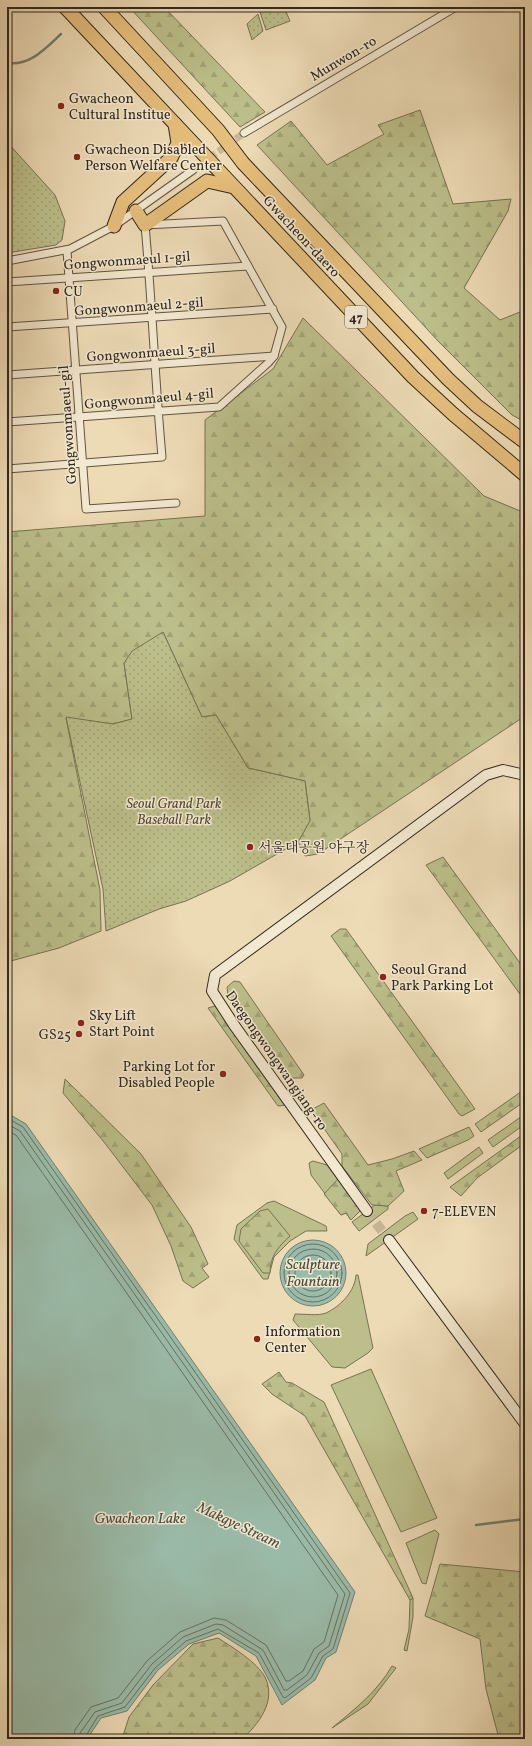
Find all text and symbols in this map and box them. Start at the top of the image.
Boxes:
street label: Munwon-ro [307,32,380,87]
place label: Gwacheon Cultural Institue [69,90,171,125]
marker: Gwacheon Cultural Institue [56,101,66,111]
place label: Gwacheon Disabled Person Welfare Center [85,141,222,176]
marker: Gwacheon Disabled Person Welfare Center [72,152,82,162]
street label: Gwacheon-daero [258,192,344,282]
street label: Gongwonmaeul 1-gil [63,248,191,275]
place label: CU [64,283,83,302]
marker: CU [51,286,61,296]
street label: Gongwonmaeul 2-gil [74,294,204,321]
road number: 47 [345,306,367,328]
street label: Gongwonmaeul 3-gil [86,340,216,367]
street label: Gongwonmaeul-gil [55,365,82,485]
street label: Gongwonmaeul 4-gil [84,384,215,415]
park label: Seoul Grand Park Baseball Park [126,795,222,830]
place label: 서울대공원 야구장 [258,839,369,858]
marker: 서울대공원 야구장 [245,842,255,852]
place label: Seoul Grand Park Parking Lot [391,961,494,996]
marker: Seoul Grand Park Parking Lot [378,972,388,982]
street label: Daegongwongwangjang-ro [220,987,331,1135]
place label: Sky Lift Start Point [89,1007,155,1042]
marker: Sky Lift Start Point [76,1018,86,1028]
place label: GS25 [39,1026,71,1045]
marker: GS25 [74,1029,84,1039]
place label: Parking Lot for Disabled People [118,1058,215,1093]
marker: Parking Lot for Disabled People [218,1069,228,1079]
place label: 7-ELEVEN [432,1203,496,1222]
marker: 7-ELEVEN [419,1206,429,1216]
water label: Sculpture Fountain [286,1255,340,1293]
place label: Information Center [265,1323,341,1358]
marker: Information Center [252,1334,262,1344]
water label: Makgye Stream [192,1498,284,1555]
water label: Gwacheon Lake [95,1509,186,1530]

